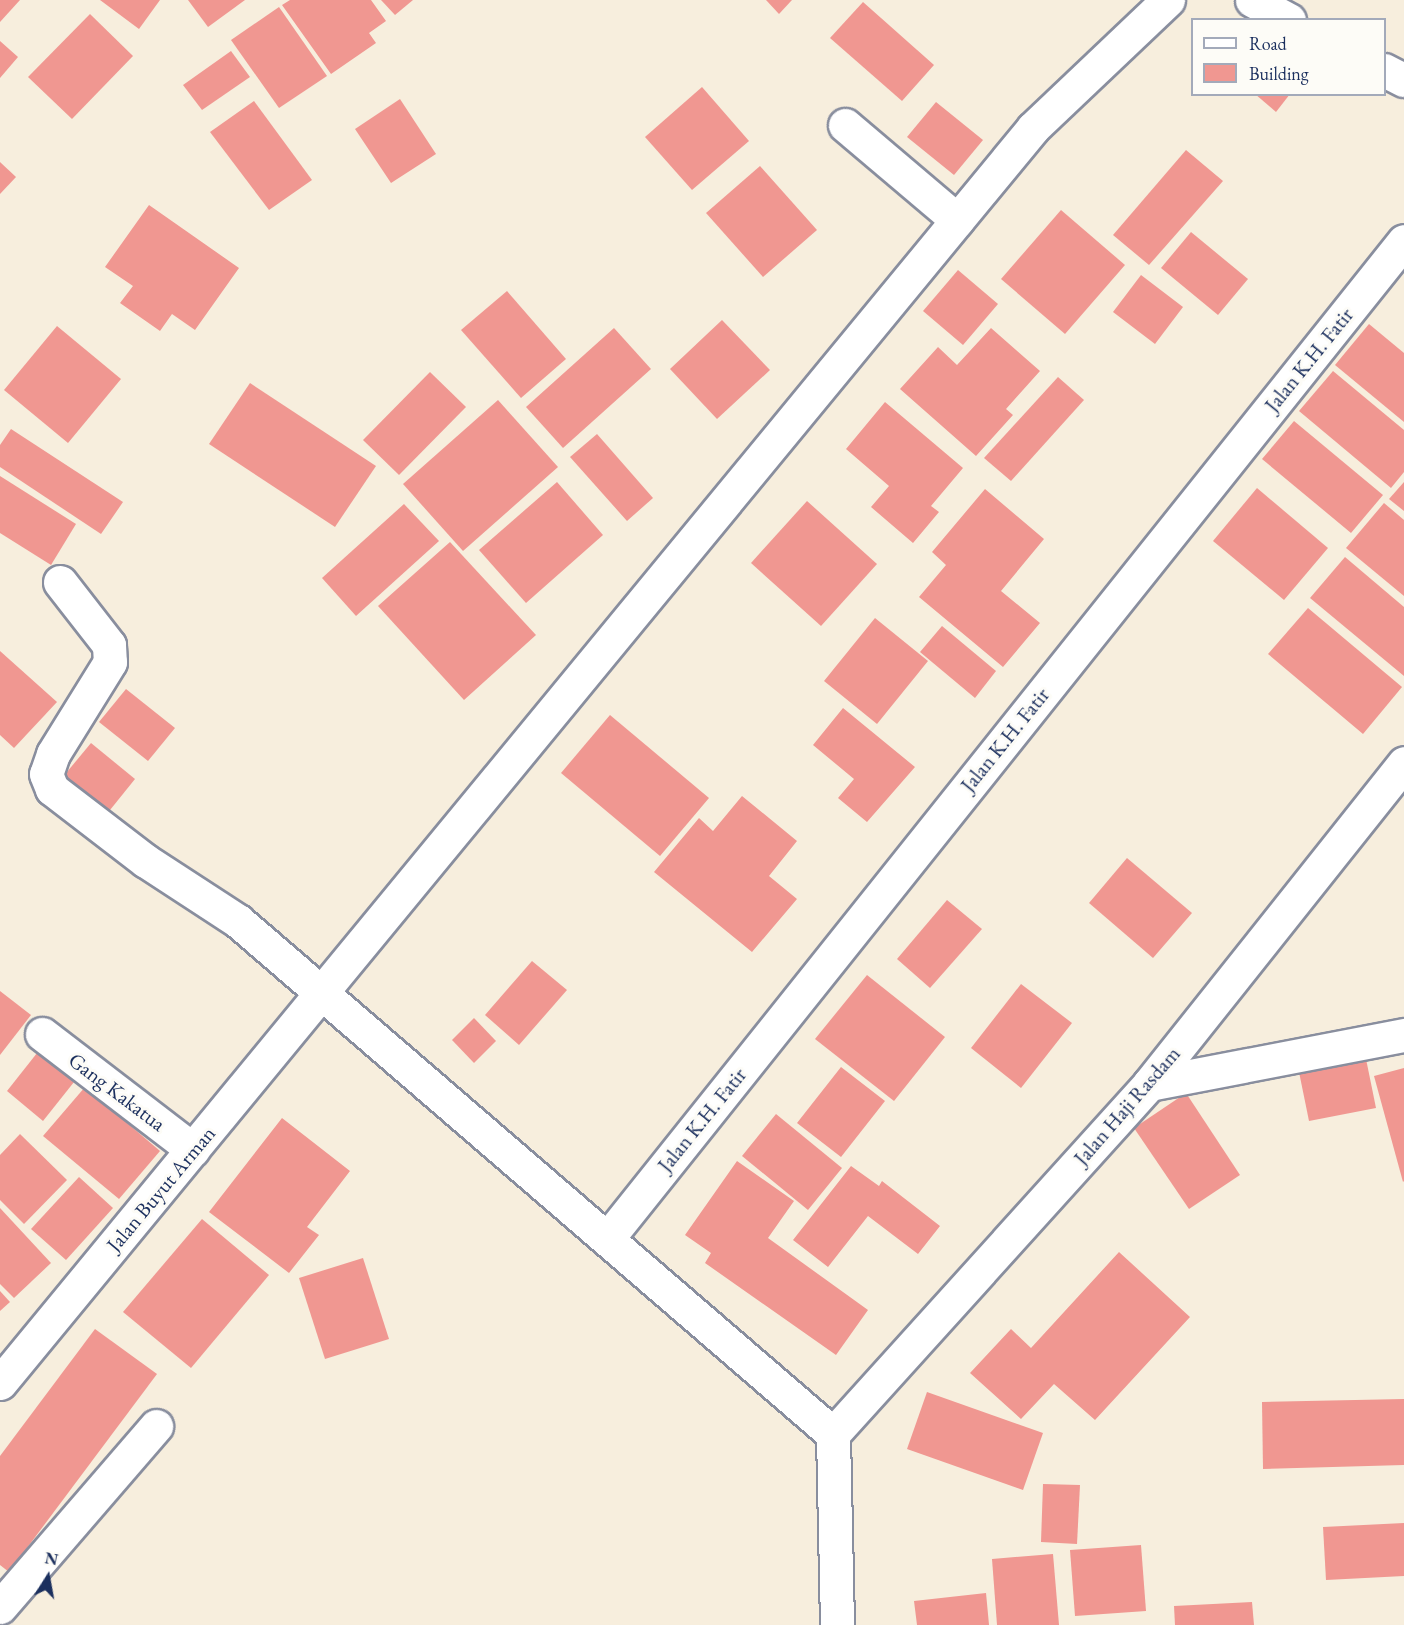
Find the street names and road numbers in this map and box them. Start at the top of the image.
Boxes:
street label: Jalan K.H. Fatir [1259,303,1359,417]
street label: Jalan K.H. Fatir [955,683,1055,797]
street label: Jalan Haji Rasdam [1069,1042,1185,1170]
street label: Gang Kakatua [63,1047,171,1137]
street label: Jalan K.H. Fatir [652,1063,752,1177]
street label: Jalan Buyut Arman [101,1121,221,1257]

